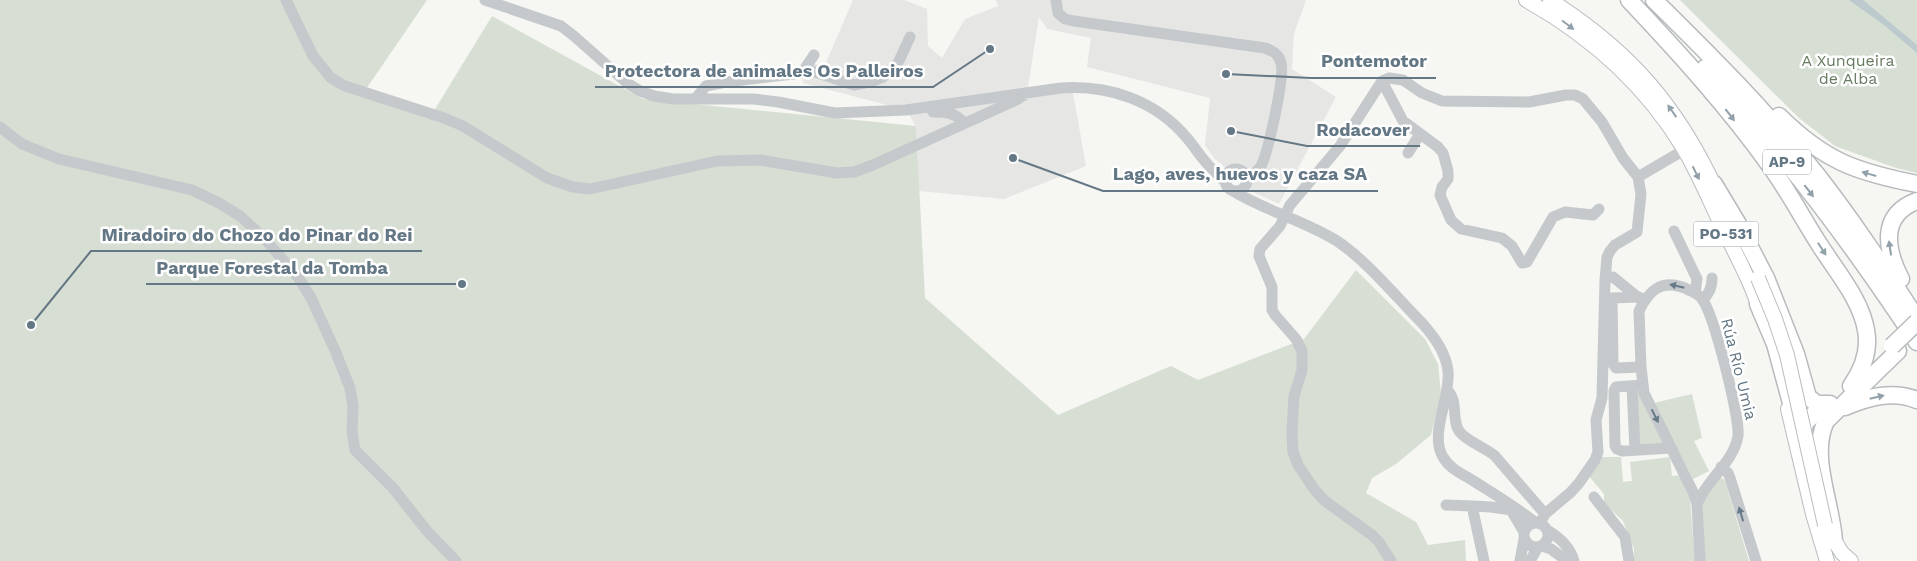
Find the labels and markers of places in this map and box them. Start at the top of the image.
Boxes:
callout: Pontemotor [1311,45,1436,78]
callout: Protectora de animales Os Palleiros [595,54,933,87]
callout: Rodacover [1307,113,1420,146]
callout: Lago, aves, huevos y caza SA [1103,158,1378,191]
callout: Miradoiro do Chozo do Pinar do Rei [91,218,422,251]
callout: Parque Forestal da Tomba [146,251,399,284]

